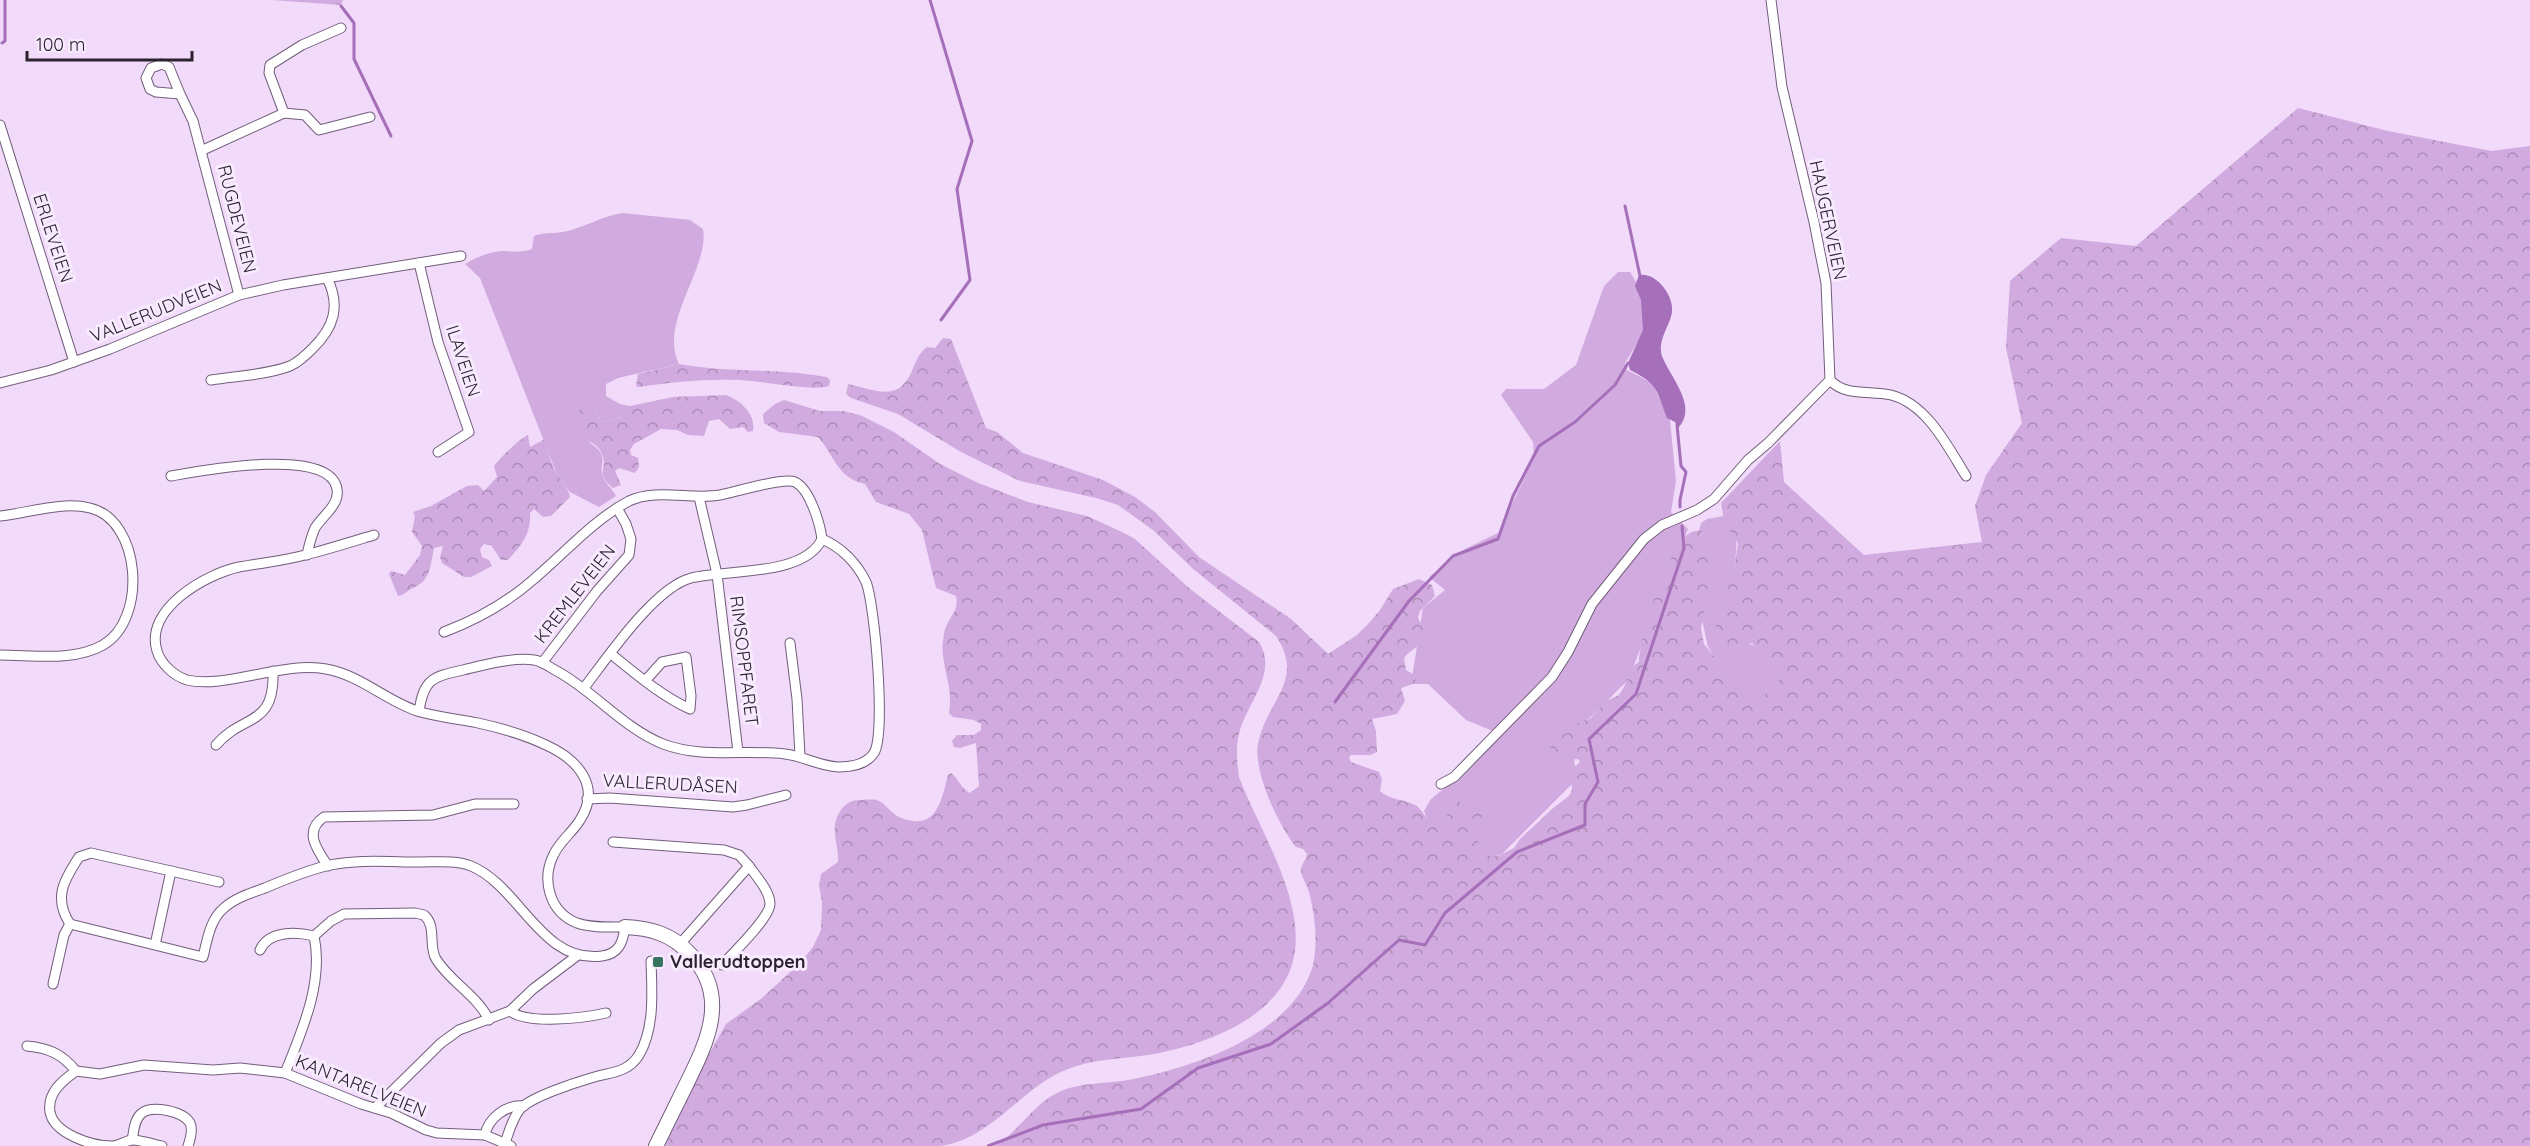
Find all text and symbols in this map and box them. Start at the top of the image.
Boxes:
scale bar [27,24,192,62]
text: 100 m [36,33,85,56]
street label: HAUGERVEIEN [1805,158,1852,282]
street label: RUGDEVEIEN [213,162,262,275]
street label: ERLEVEIEN [28,190,79,285]
street label: VALLERUDVEIEN [87,274,225,347]
street label: ILAVEIEN [441,322,486,400]
street label: KREMLEVEIEN [529,540,620,648]
street label: RIMSOPPFARET [725,594,764,728]
street label: VALLERUDÅSEN [602,768,738,799]
place label: Vallerudtoppen [670,950,806,973]
marker: Vallerudtoppen [651,955,665,969]
street label: KANTARELVEIEN [292,1049,430,1122]

